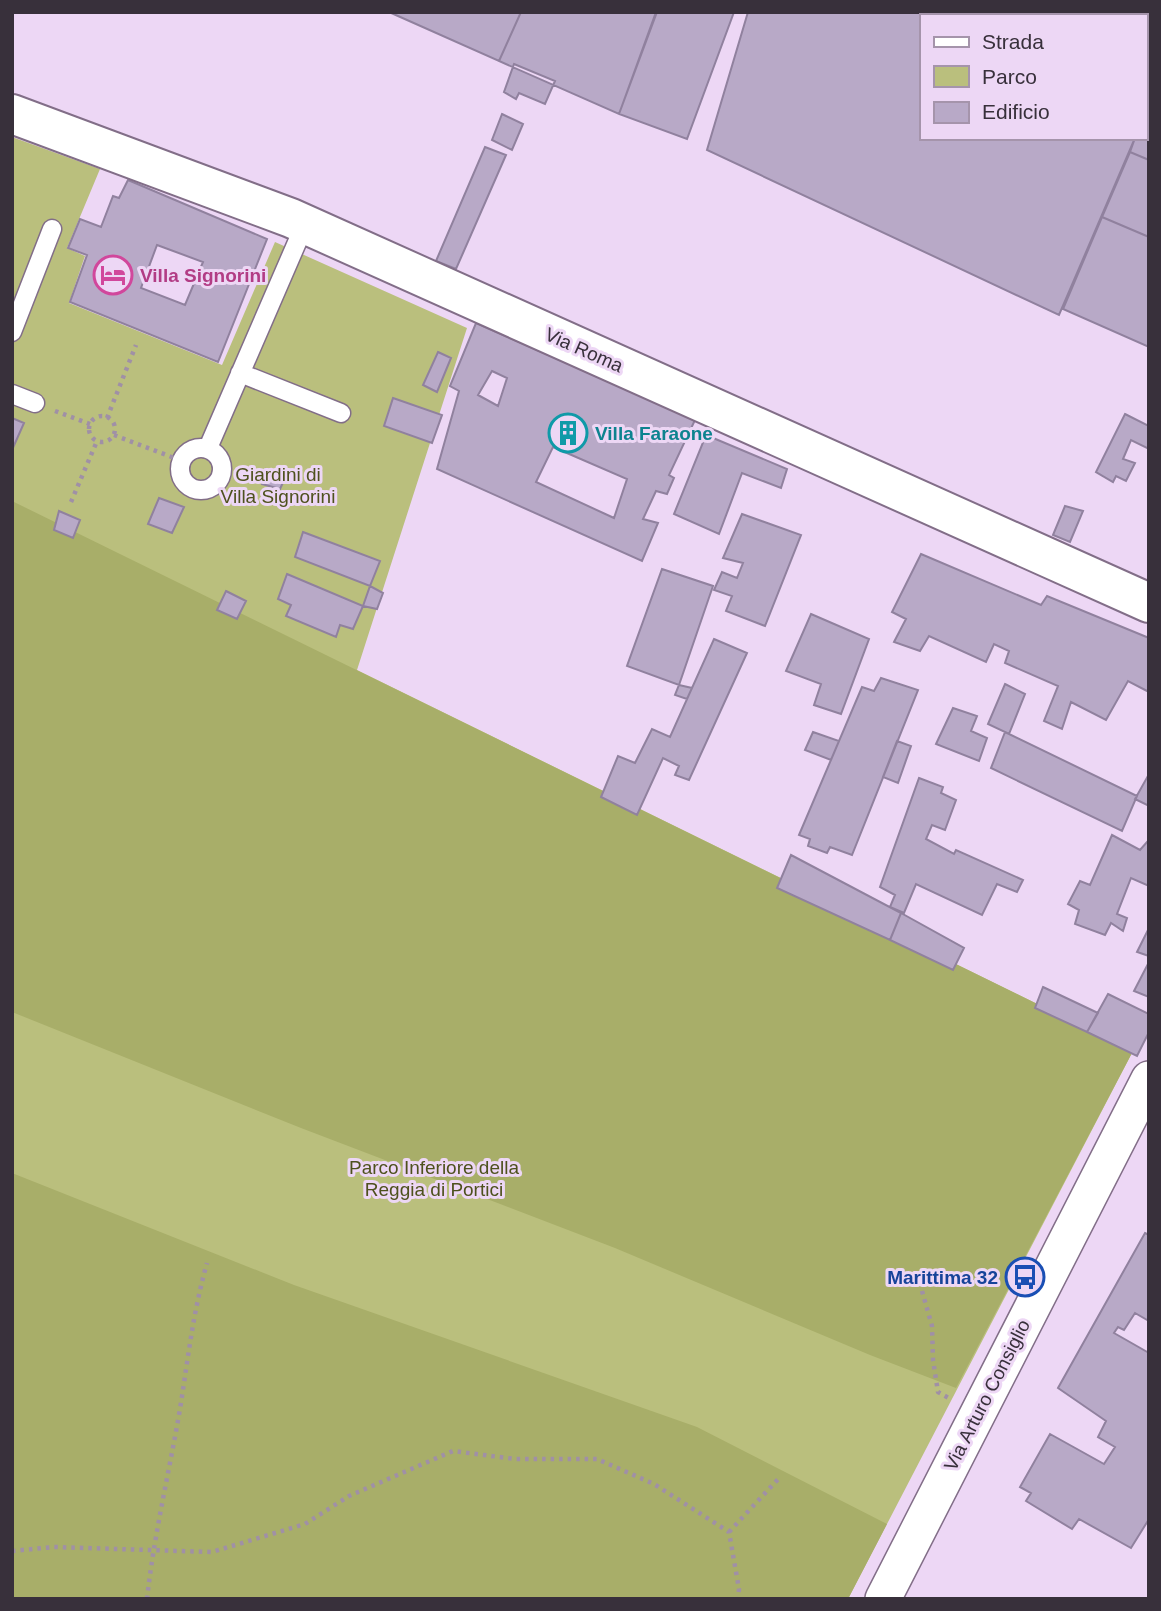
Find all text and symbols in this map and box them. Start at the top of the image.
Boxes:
legend [920,14,1147,140]
text: Strada [982,30,1044,53]
text: Parco [982,65,1037,88]
text: Edificio [982,100,1050,123]
hotel icon: Villa Signorini [92,254,134,296]
place label: Villa Signorini [140,265,266,286]
street label: Via Roma [542,324,627,377]
building icon: Villa Faraone [547,412,589,454]
place label: Villa Faraone [595,423,713,444]
park label: Giardini di Villa Signorini [221,464,335,507]
park label: Parco Inferiore della Reggia di Portici [349,1157,519,1200]
bus stop icon: Marittima 32 [1004,1256,1046,1298]
place label: Marittima 32 [887,1267,998,1288]
street label: Via Arturo Consiglio [940,1316,1034,1474]

